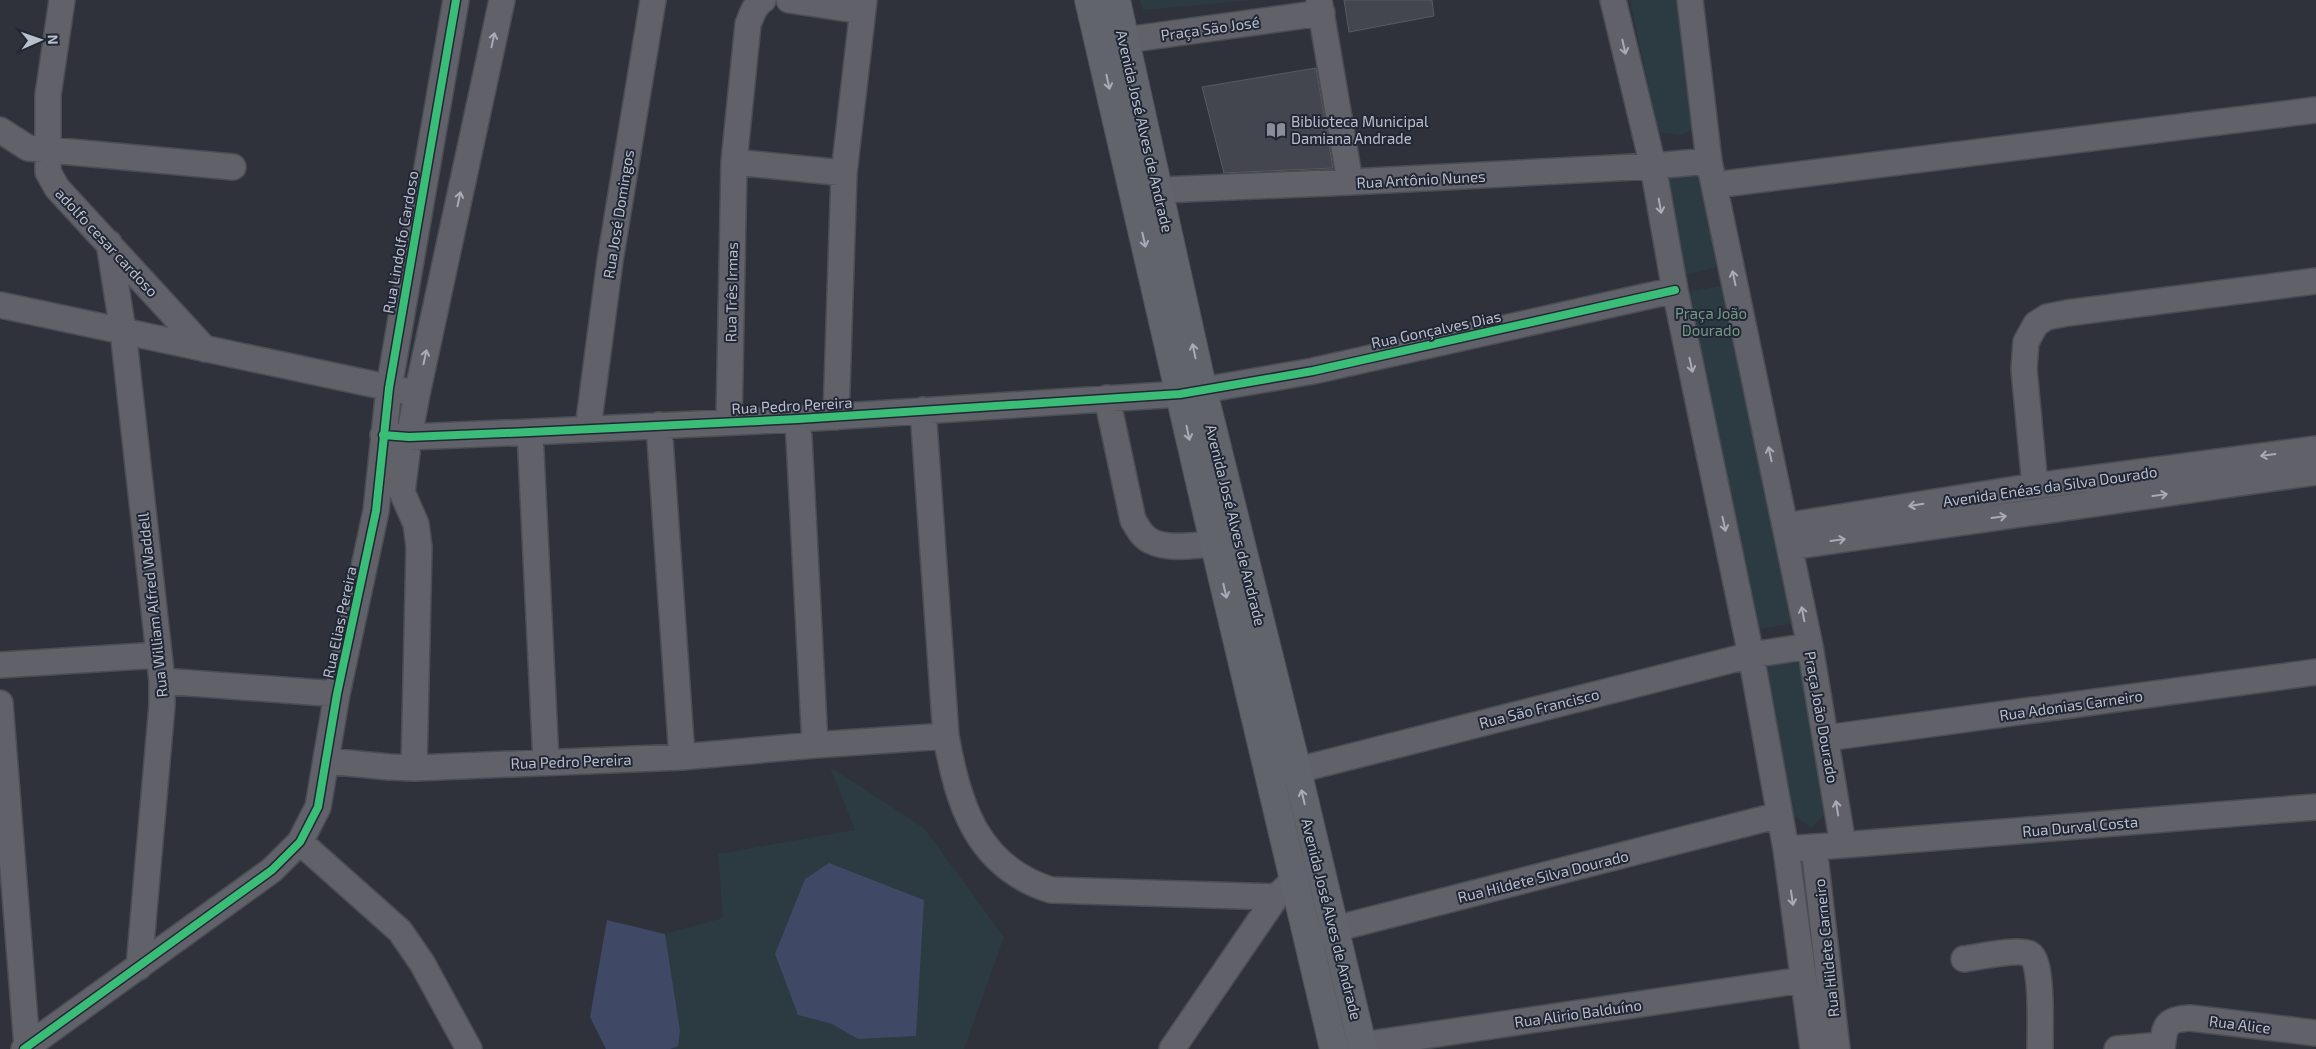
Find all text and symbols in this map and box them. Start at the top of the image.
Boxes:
street label: Praça São José [1159,12,1261,45]
north arrow [15,15,65,65]
street label: Avenida José Alves de Andrade [1113,28,1177,234]
one-way arrow [489,32,499,48]
text: N [45,34,62,45]
one-way arrow [1620,39,1629,55]
one-way arrow [1103,73,1113,89]
place label: Biblioteca Municipal Damiana Andrade [1291,112,1429,147]
library icon: Biblioteca Municipal Damiana Andrade [1265,119,1287,141]
street label: Rua José Domingos [599,148,637,280]
street label: Rua Antônio Nunes [1356,167,1486,191]
street label: Rua Lindolfo Cardoso [379,169,421,315]
street label: adolfo cesar cardoso [52,184,162,300]
one-way arrow [455,191,464,207]
one-way arrow [1655,198,1665,214]
one-way arrow [1140,232,1149,248]
street label: Rua Três Irmas [721,242,741,342]
one-way arrow [1728,271,1738,287]
park label: Praça João Dourado [1675,304,1747,339]
street label: Rua Gonçalves Dias [1369,306,1503,353]
one-way arrow [1189,343,1198,359]
one-way arrow [421,350,430,366]
one-way arrow [1687,357,1696,373]
street label: Rua Pedro Pereira [731,393,853,417]
street label: Avenida José Alves de Andrade [1202,422,1270,628]
one-way arrow [1184,424,1194,440]
one-way arrow [1765,447,1774,463]
one-way arrow [2260,450,2276,460]
street label: Avenida Enéas da Silva Dourado [1942,462,2158,510]
one-way arrow [2152,489,2168,499]
one-way arrow [1909,501,1925,511]
street label: Rua William Alfred Waddell [133,511,171,698]
one-way arrow [1991,512,2007,522]
one-way arrow [1720,516,1729,532]
one-way arrow [1830,535,1846,545]
street label: Rua Elias Pereira [318,564,360,680]
one-way arrow [1221,582,1230,598]
one-way arrow [1798,606,1807,622]
street label: Praça João Dourado [1801,650,1842,785]
street label: Rua São Francisco [1477,684,1601,732]
street label: Rua Adonias Carneiro [1998,686,2144,724]
street label: Rua Pedro Pereira [510,750,632,772]
one-way arrow [1298,790,1307,806]
one-way arrow [1832,800,1842,816]
street label: Rua Durval Costa [2021,812,2139,840]
street label: Avenida José Alves de Andrade [1298,816,1366,1022]
street label: Rua Hildete Silva Dourado [1456,846,1630,906]
street label: Rua Hildete Carneiro [1810,878,1842,1018]
one-way arrow [1787,889,1797,905]
street label: Rua Alirio Balduíno [1513,995,1643,1031]
street label: Rua Alice [2208,1011,2272,1037]

